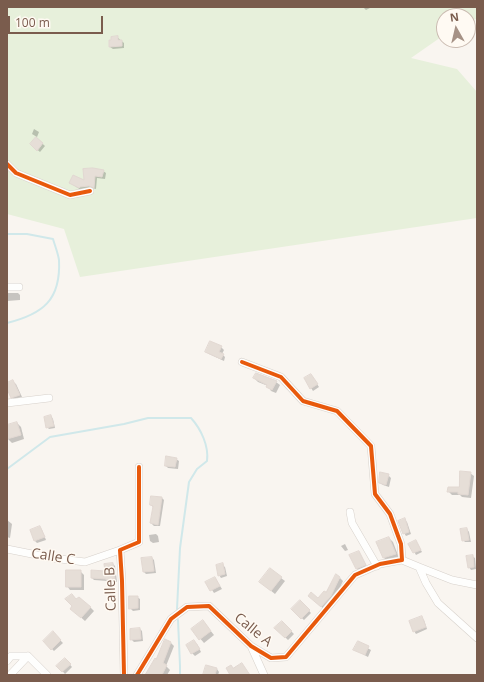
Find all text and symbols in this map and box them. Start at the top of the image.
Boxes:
scale bar [10,8,105,34]
north arrow [436,8,476,48]
text: N [449,9,460,25]
text: 100 m [15,14,50,31]
street label: Calle C [30,545,76,569]
street label: Calle B [102,567,120,611]
street label: Calle A [231,610,275,650]

